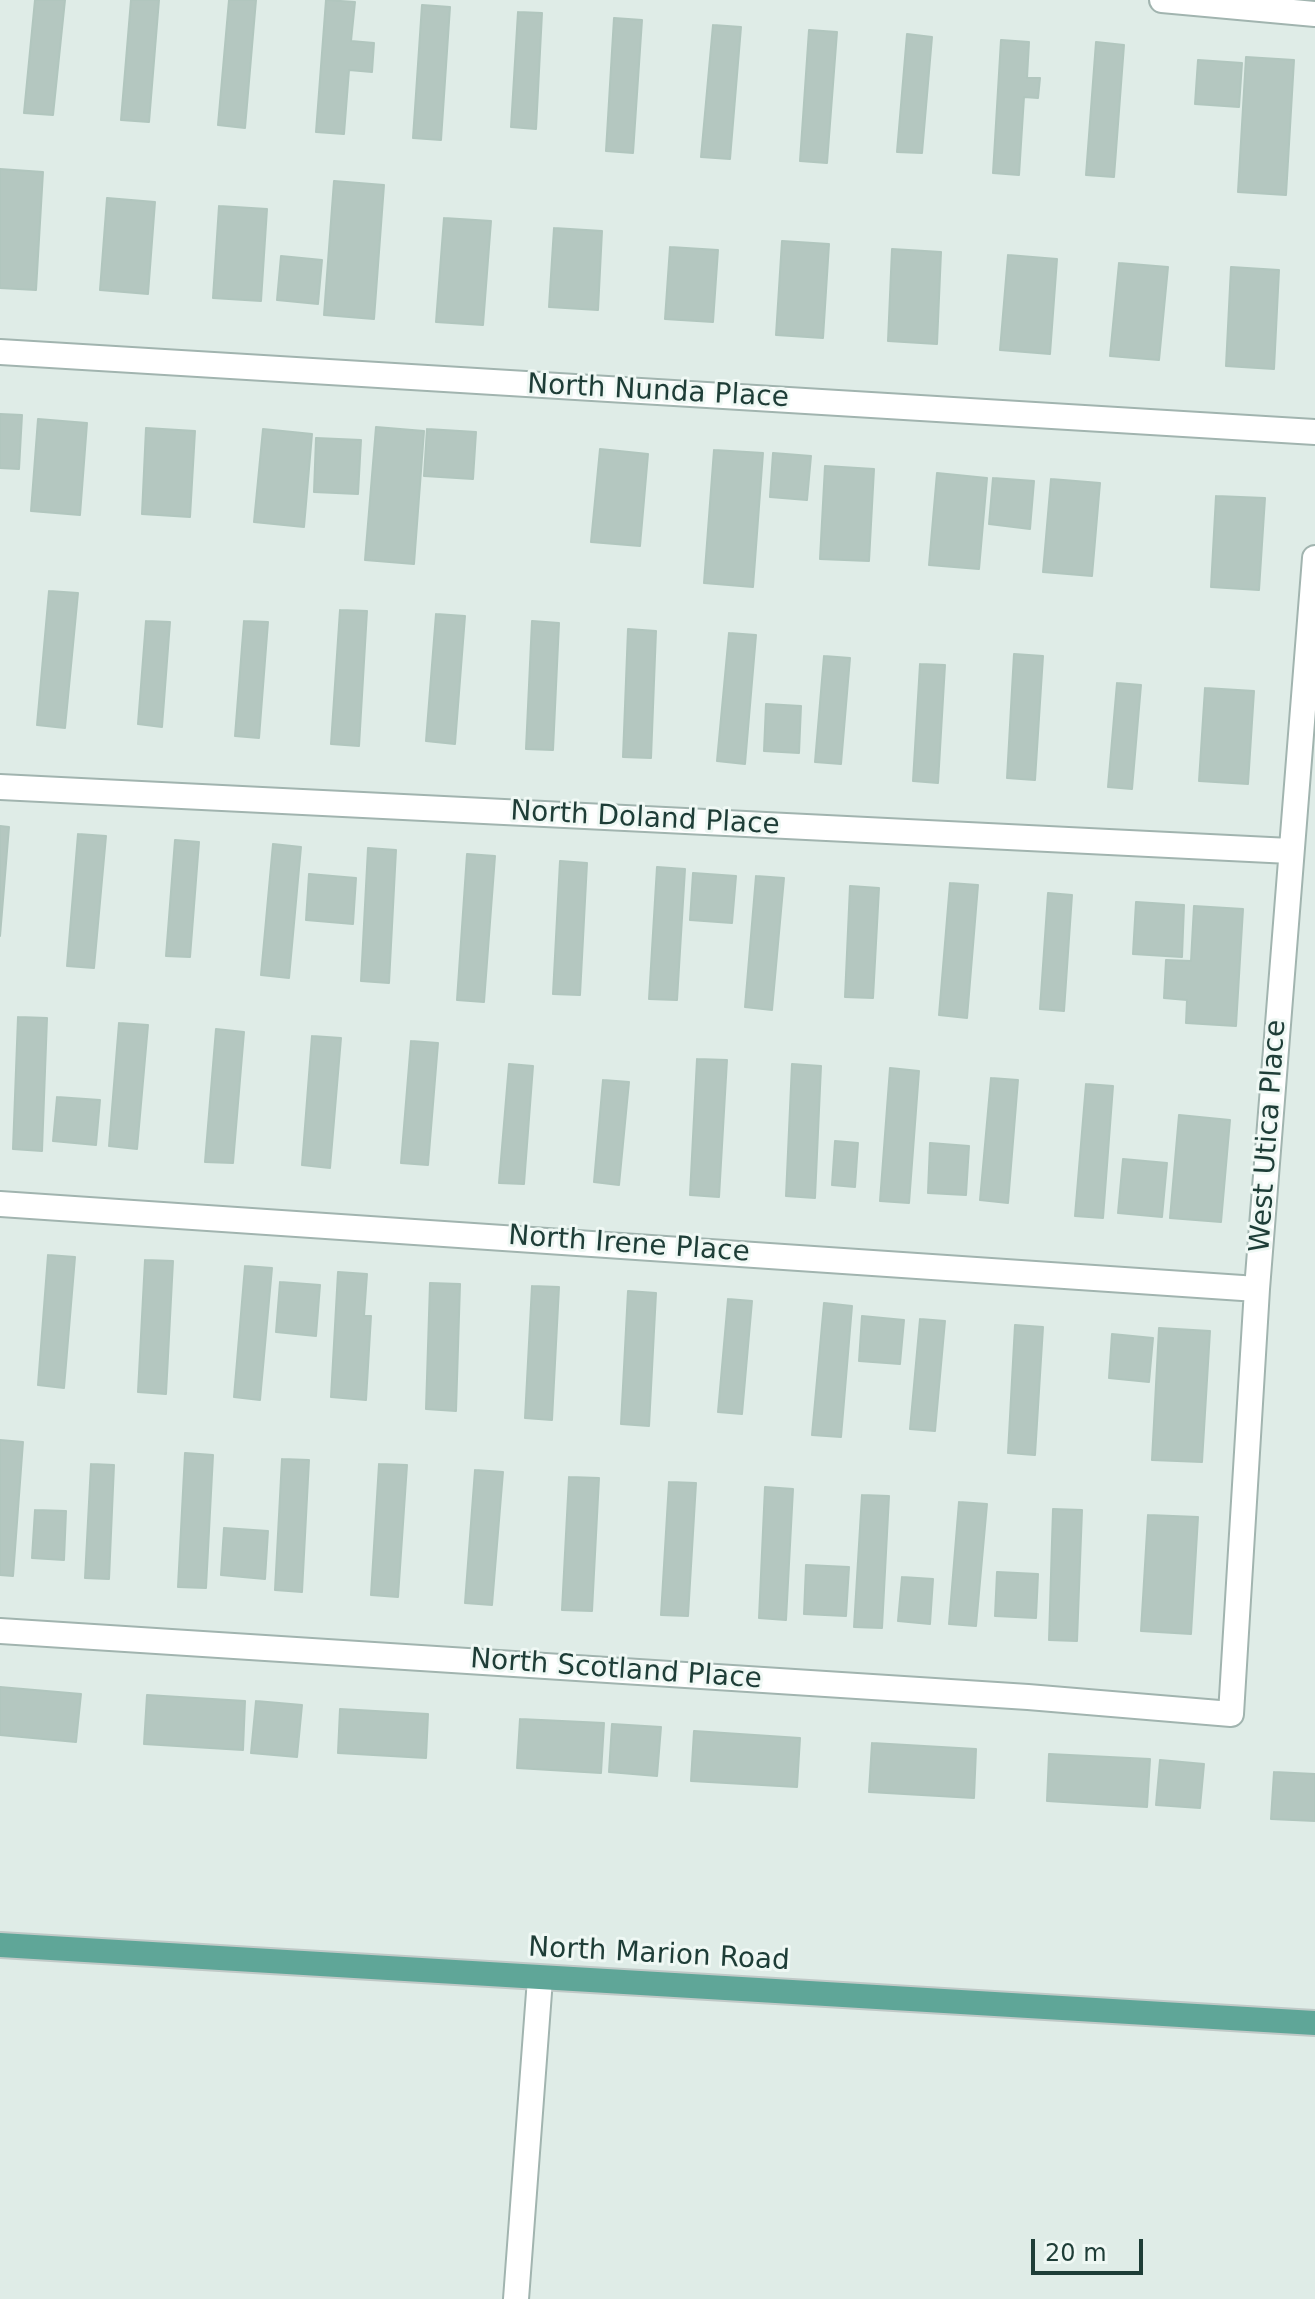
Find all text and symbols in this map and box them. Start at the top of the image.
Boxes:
street label: North Nunda Place [526,368,790,416]
street label: North Doland Place [509,795,781,843]
street label: West Utica Place [1244,1019,1294,1253]
street label: North Irene Place [507,1220,751,1270]
street label: North Scotland Place [469,1643,763,1697]
street label: North Marion Road [527,1931,791,1979]
scale bar [1035,2223,1147,2273]
text: 20 m [1045,2239,1107,2267]

